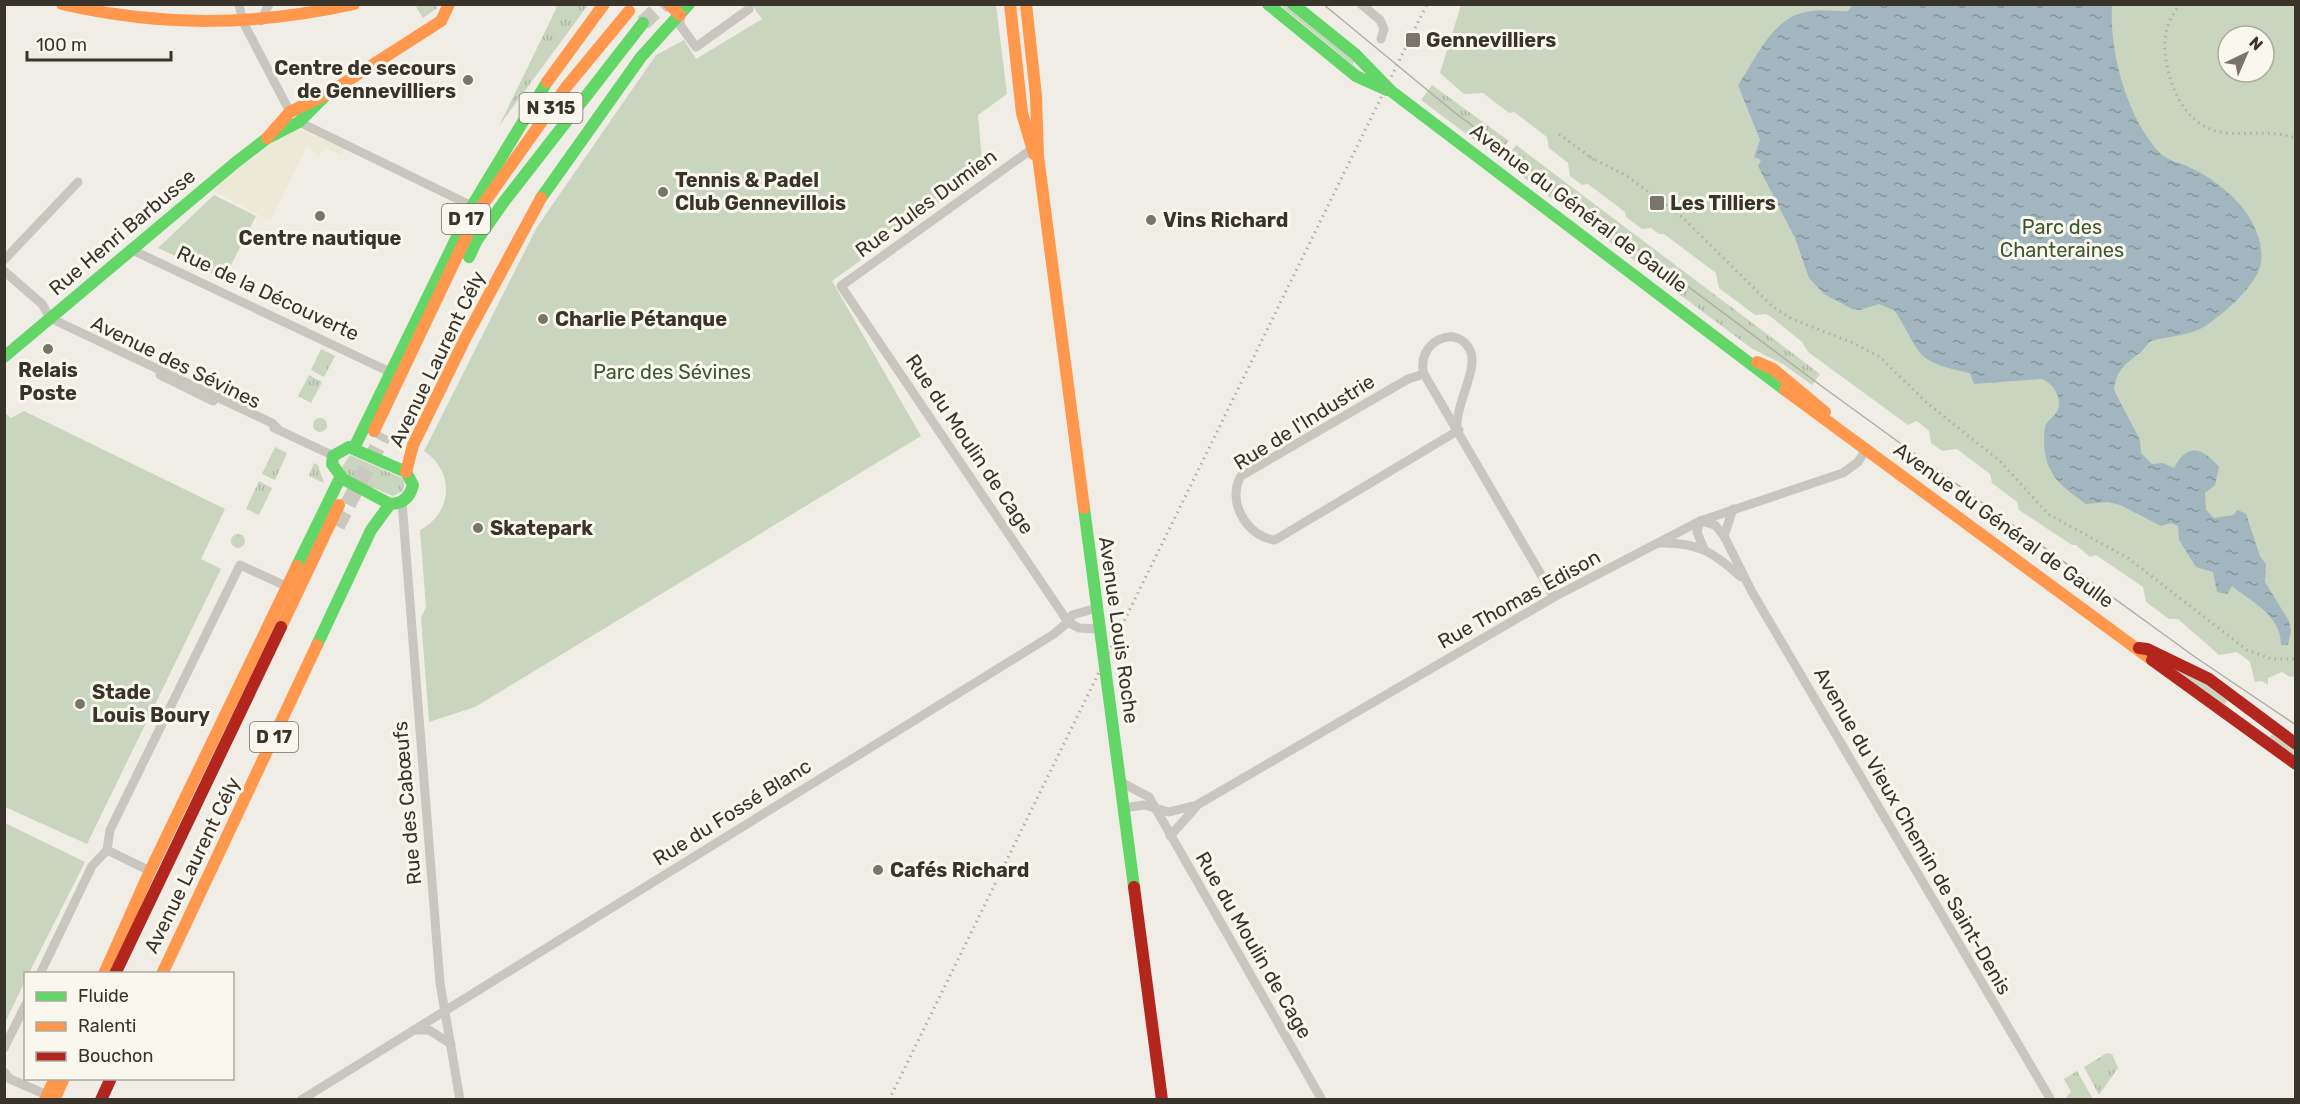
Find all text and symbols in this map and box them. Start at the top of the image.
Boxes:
scale bar [27,24,171,62]
north arrow [2216,24,2276,84]
place label: Gennevilliers [1426,28,1556,52]
marker: Gennevilliers [1404,31,1422,49]
text: N [2245,33,2267,54]
text: 100 m [36,34,87,56]
place label: Centre de secours de Gennevilliers [274,56,456,103]
marker: Centre de secours de Gennevilliers [461,73,475,87]
road number: N 315 [520,93,582,123]
street label: Avenue du Général de Gaulle [1466,118,1692,298]
street label: Rue Jules Dumien [851,144,1001,262]
street label: Rue Henri Barbusse [44,164,200,300]
place label: Tennis & Padel Club Gennevillois [675,168,846,215]
marker: Tennis & Padel Club Gennevillois [656,185,670,199]
place label: Les Tilliers [1670,191,1776,215]
marker: Les Tilliers [1648,194,1666,212]
road number: D 17 [442,204,490,234]
place label: Vins Richard [1163,208,1288,232]
marker: Centre nautique [313,209,327,223]
marker: Vins Richard [1144,213,1158,227]
park label: Parc des Chanteraines [2000,215,2124,262]
place label: Centre nautique [239,226,402,250]
street label: Rue de la Découverte [173,240,363,346]
street label: Avenue Laurent Cély [384,267,490,451]
place label: Charlie Pétanque [555,307,727,331]
street label: Avenue des Sévines [87,310,265,414]
marker: Charlie Pétanque [536,312,550,326]
marker: Relais Poste [41,342,55,356]
street label: Rue du Moulin de Cage [901,350,1039,538]
place label: Relais Poste [18,358,78,405]
park label: Parc des Sévines [593,360,751,384]
street label: Rue de l'Industrie [1229,369,1379,475]
street label: Avenue du Général de Gaulle [1889,437,2119,613]
place label: Skatepark [490,516,593,540]
marker: Skatepark [471,521,485,535]
street label: Avenue Louis Roche [1094,535,1144,725]
street label: Rue Thomas Edison [1434,544,1604,654]
street label: Avenue du Vieux Chemin de Saint-Denis [1809,663,2017,999]
place label: Stade Louis Boury [92,680,210,727]
marker: Stade Louis Boury [73,697,87,711]
street label: Rue des Cabœufs [388,720,426,886]
road number: D 17 [250,722,298,752]
street label: Rue du Fossé Blanc [648,754,816,870]
street label: Avenue Laurent Cély [139,773,245,957]
street label: Rue du Moulin de Cage [1191,847,1317,1043]
place label: Cafés Richard [890,858,1029,882]
marker: Cafés Richard [871,863,885,877]
legend [24,972,234,1080]
text: Fluide [78,985,129,1007]
text: Ralenti [78,1015,136,1037]
text: Bouchon [78,1045,153,1067]

